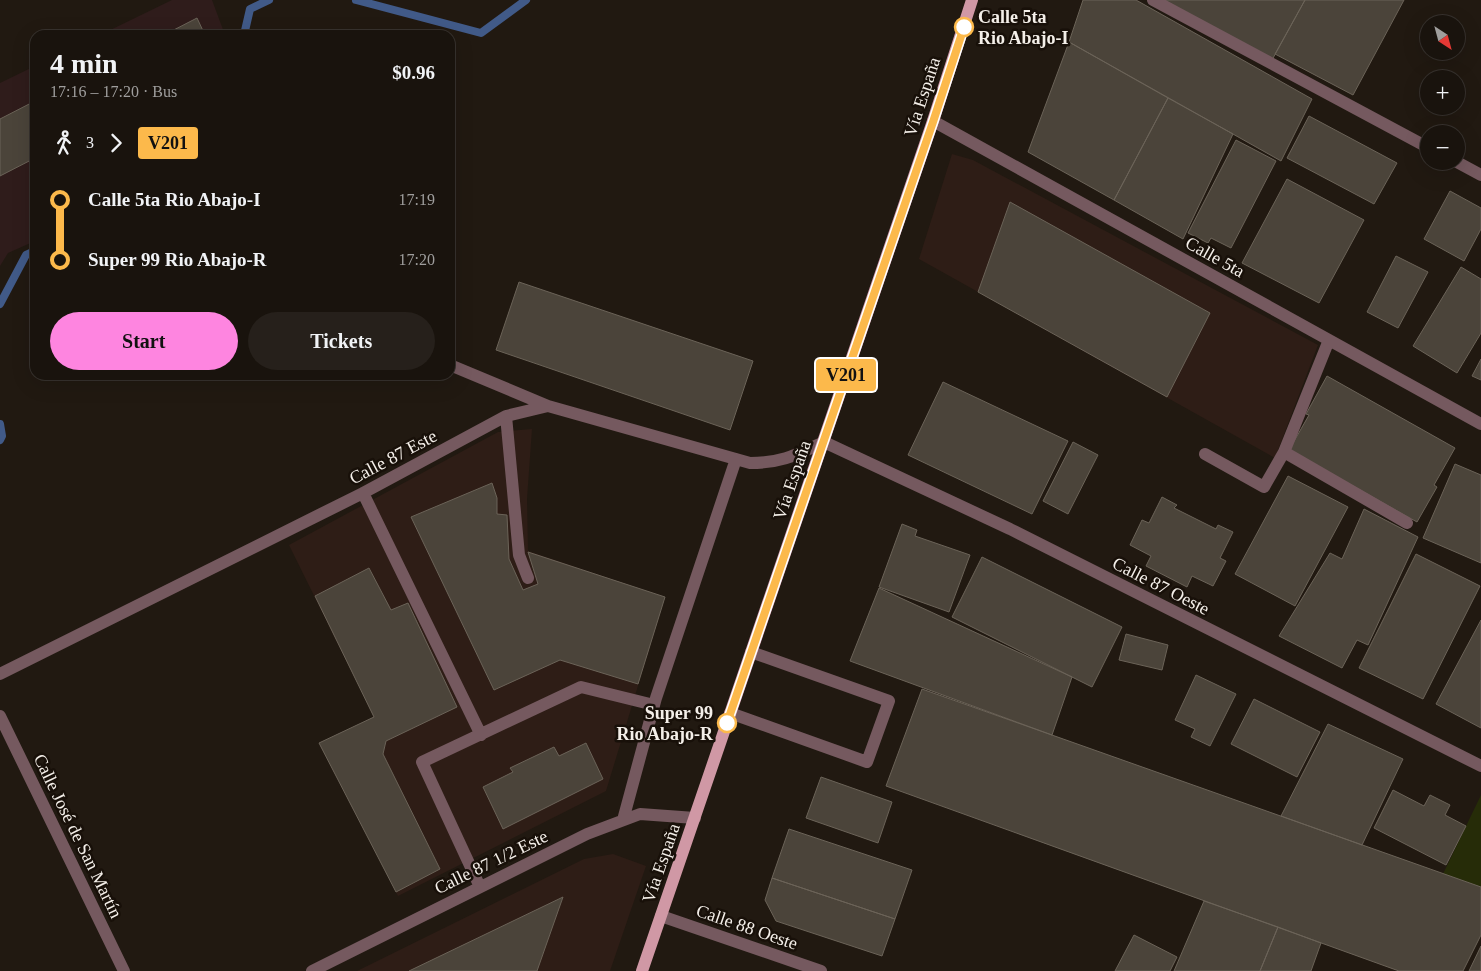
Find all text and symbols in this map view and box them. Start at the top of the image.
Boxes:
place label: Calle 5ta Rio Abajo-I [978,7,1069,48]
north arrow [1420,15,1465,60]
map controls [1420,15,1465,170]
marker: Calle 5ta Rio Abajo-I [954,17,974,37]
text: 4 min [50,48,118,79]
street label: Vía España [900,55,944,139]
text: $0.96 [392,62,435,83]
button: + [1420,70,1465,115]
text: 17:16 – 17:20 · Bus [50,83,177,100]
button: − [1420,125,1465,170]
icon: walk [50,129,78,157]
icon: forward [102,129,130,157]
text: V201 [148,133,188,153]
text: 3 [86,134,94,151]
text: Calle 5ta Rio Abajo-I [88,189,261,210]
text: 17:19 [399,191,435,208]
street label: Calle 5ta [1182,233,1248,281]
text: Super 99 Rio Abajo-R [88,249,267,270]
text: 17:20 [399,251,435,268]
button: Start [50,312,238,370]
button: Tickets [248,312,435,370]
line badge: V201 [811,359,881,391]
text: V201 [826,365,866,385]
street label: Calle 87 Este [346,426,440,488]
street label: Vía España [769,438,815,522]
street label: Calle 87 Oeste [1109,553,1213,619]
place label: Super 99 Rio Abajo-R [616,703,714,744]
marker: Super 99 Rio Abajo-R [717,713,737,733]
street label: Calle José de San Martín [30,751,126,921]
street label: Vía España [638,821,684,905]
street label: Calle 87 1/2 Este [431,826,551,898]
street label: Calle 88 Oeste [694,900,800,954]

